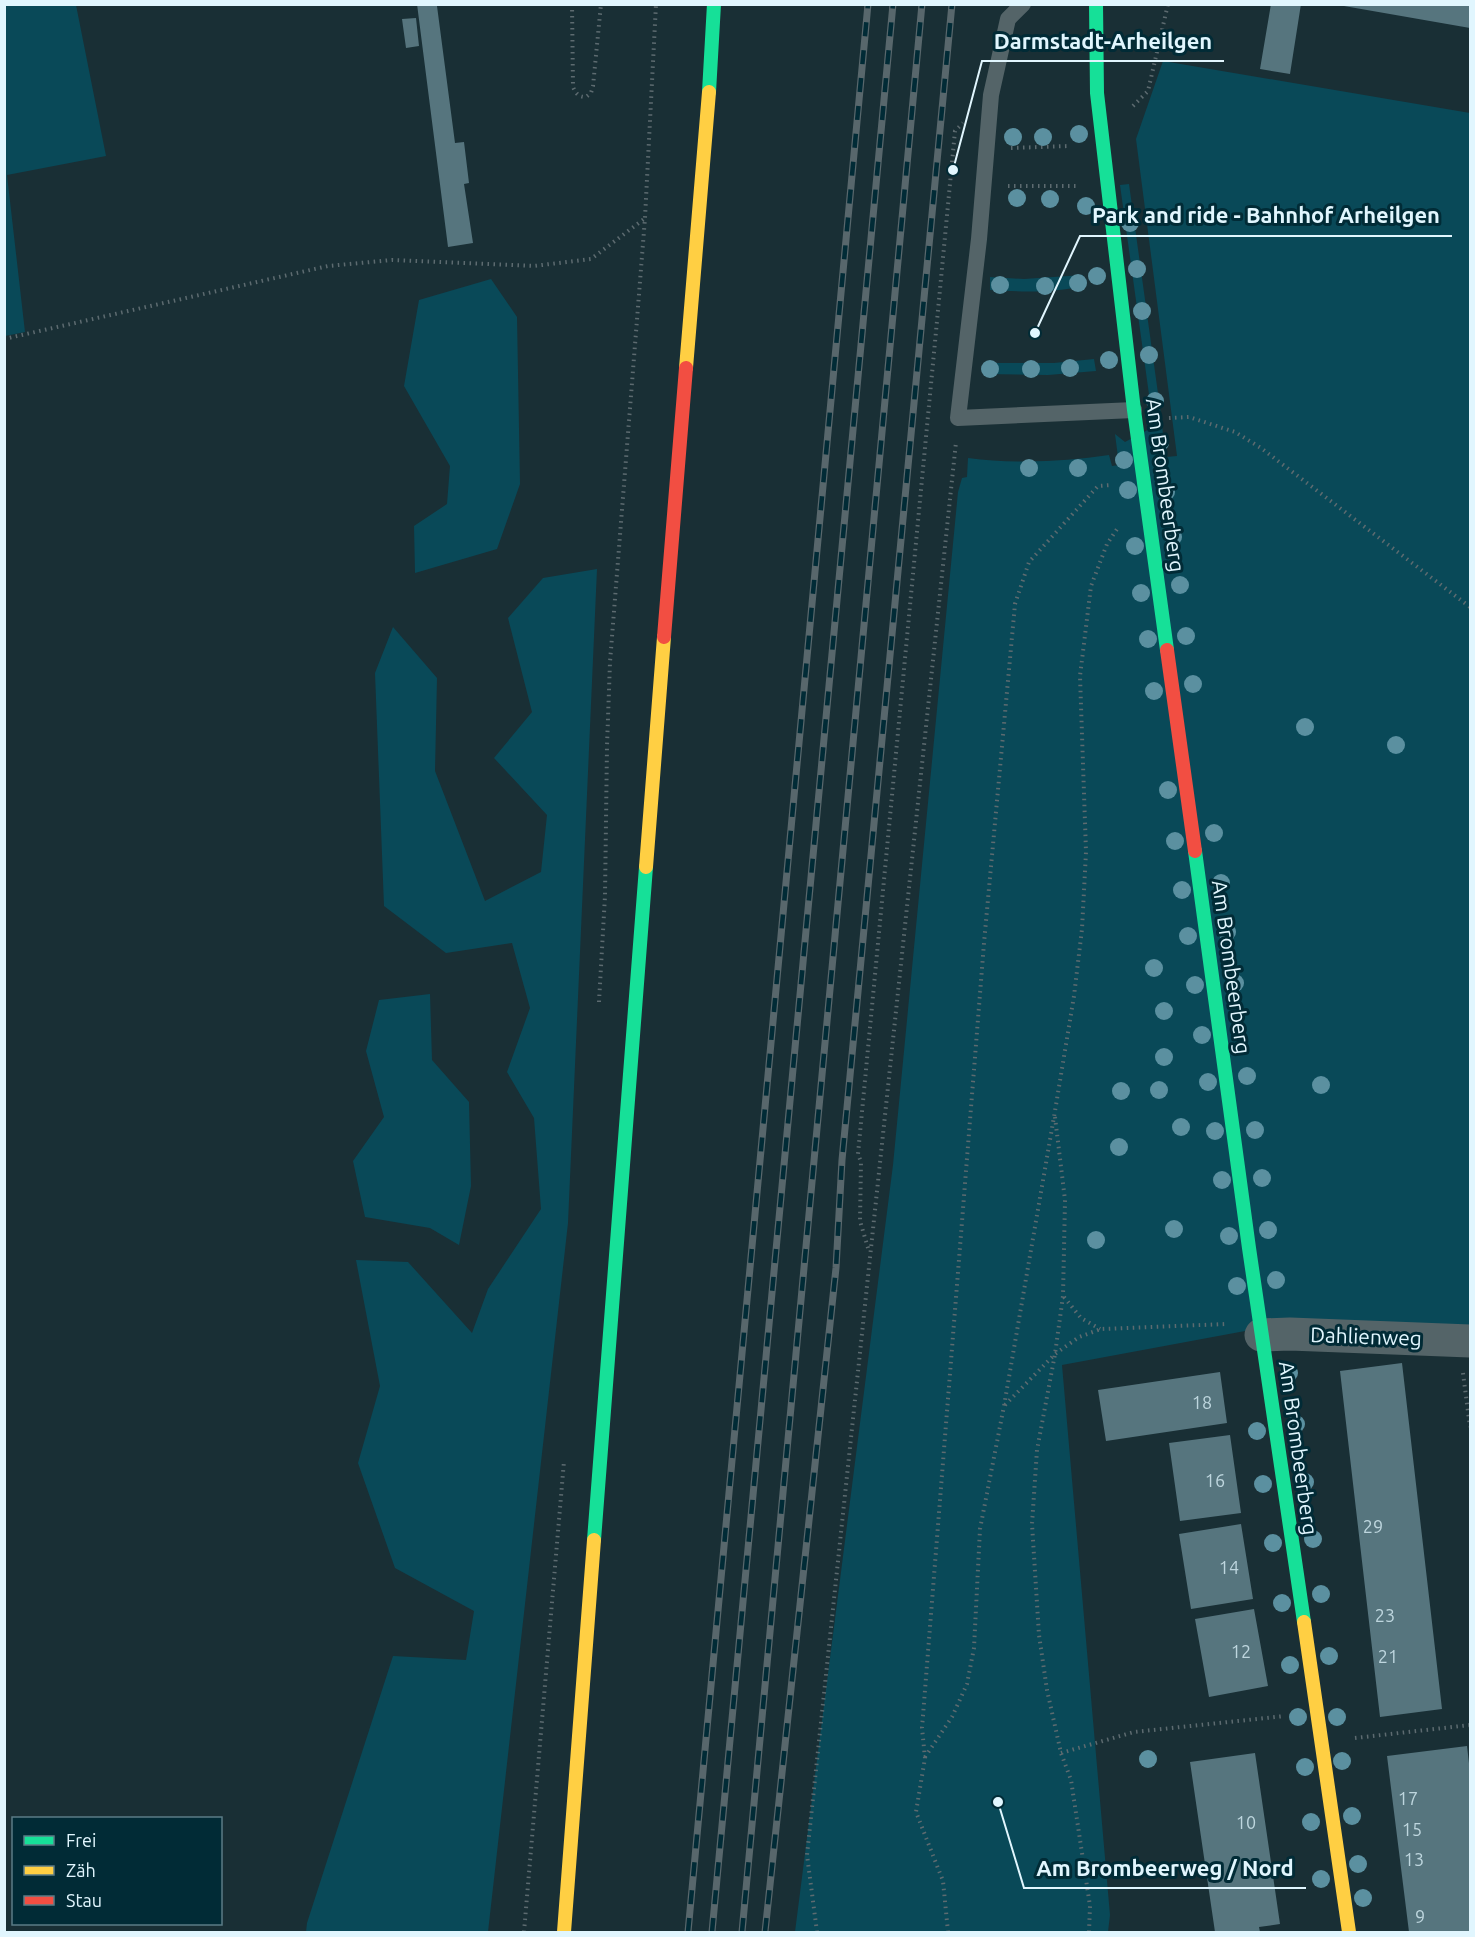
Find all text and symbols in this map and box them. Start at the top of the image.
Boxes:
callout: Darmstadt-Arheilgen [982,21,1224,61]
text: Darmstadt-Arheilgen [994,28,1212,53]
callout: Park and ride - Bahnhof Arheilgen [1080,196,1452,236]
text: Park and ride - Bahnhof Arheilgen [1092,202,1440,227]
street label: Am Brombeerberg [1142,396,1190,574]
street label: Am Brombeerberg [1208,878,1256,1056]
street label: Dahlienweg [1310,1322,1422,1350]
street label: Am Brombeerberg [1275,1359,1323,1537]
house number: 18 [1192,1392,1212,1412]
house number: 16 [1205,1470,1225,1490]
house number: 29 [1363,1516,1383,1536]
house number: 14 [1219,1557,1239,1577]
house number: 23 [1375,1605,1395,1625]
house number: 12 [1231,1641,1251,1661]
house number: 21 [1378,1646,1398,1666]
house number: 17 [1398,1788,1418,1808]
house number: 10 [1236,1812,1256,1832]
legend [12,1817,222,1925]
house number: 15 [1402,1819,1422,1839]
text: Frei [66,1830,96,1850]
callout: Am Brombeerweg / Nord [1024,1848,1306,1888]
house number: 13 [1404,1849,1424,1869]
text: Am Brombeerweg / Nord [1036,1855,1294,1880]
text: Zäh [66,1860,96,1880]
text: Stau [66,1890,102,1910]
house number: 9 [1415,1906,1425,1926]

